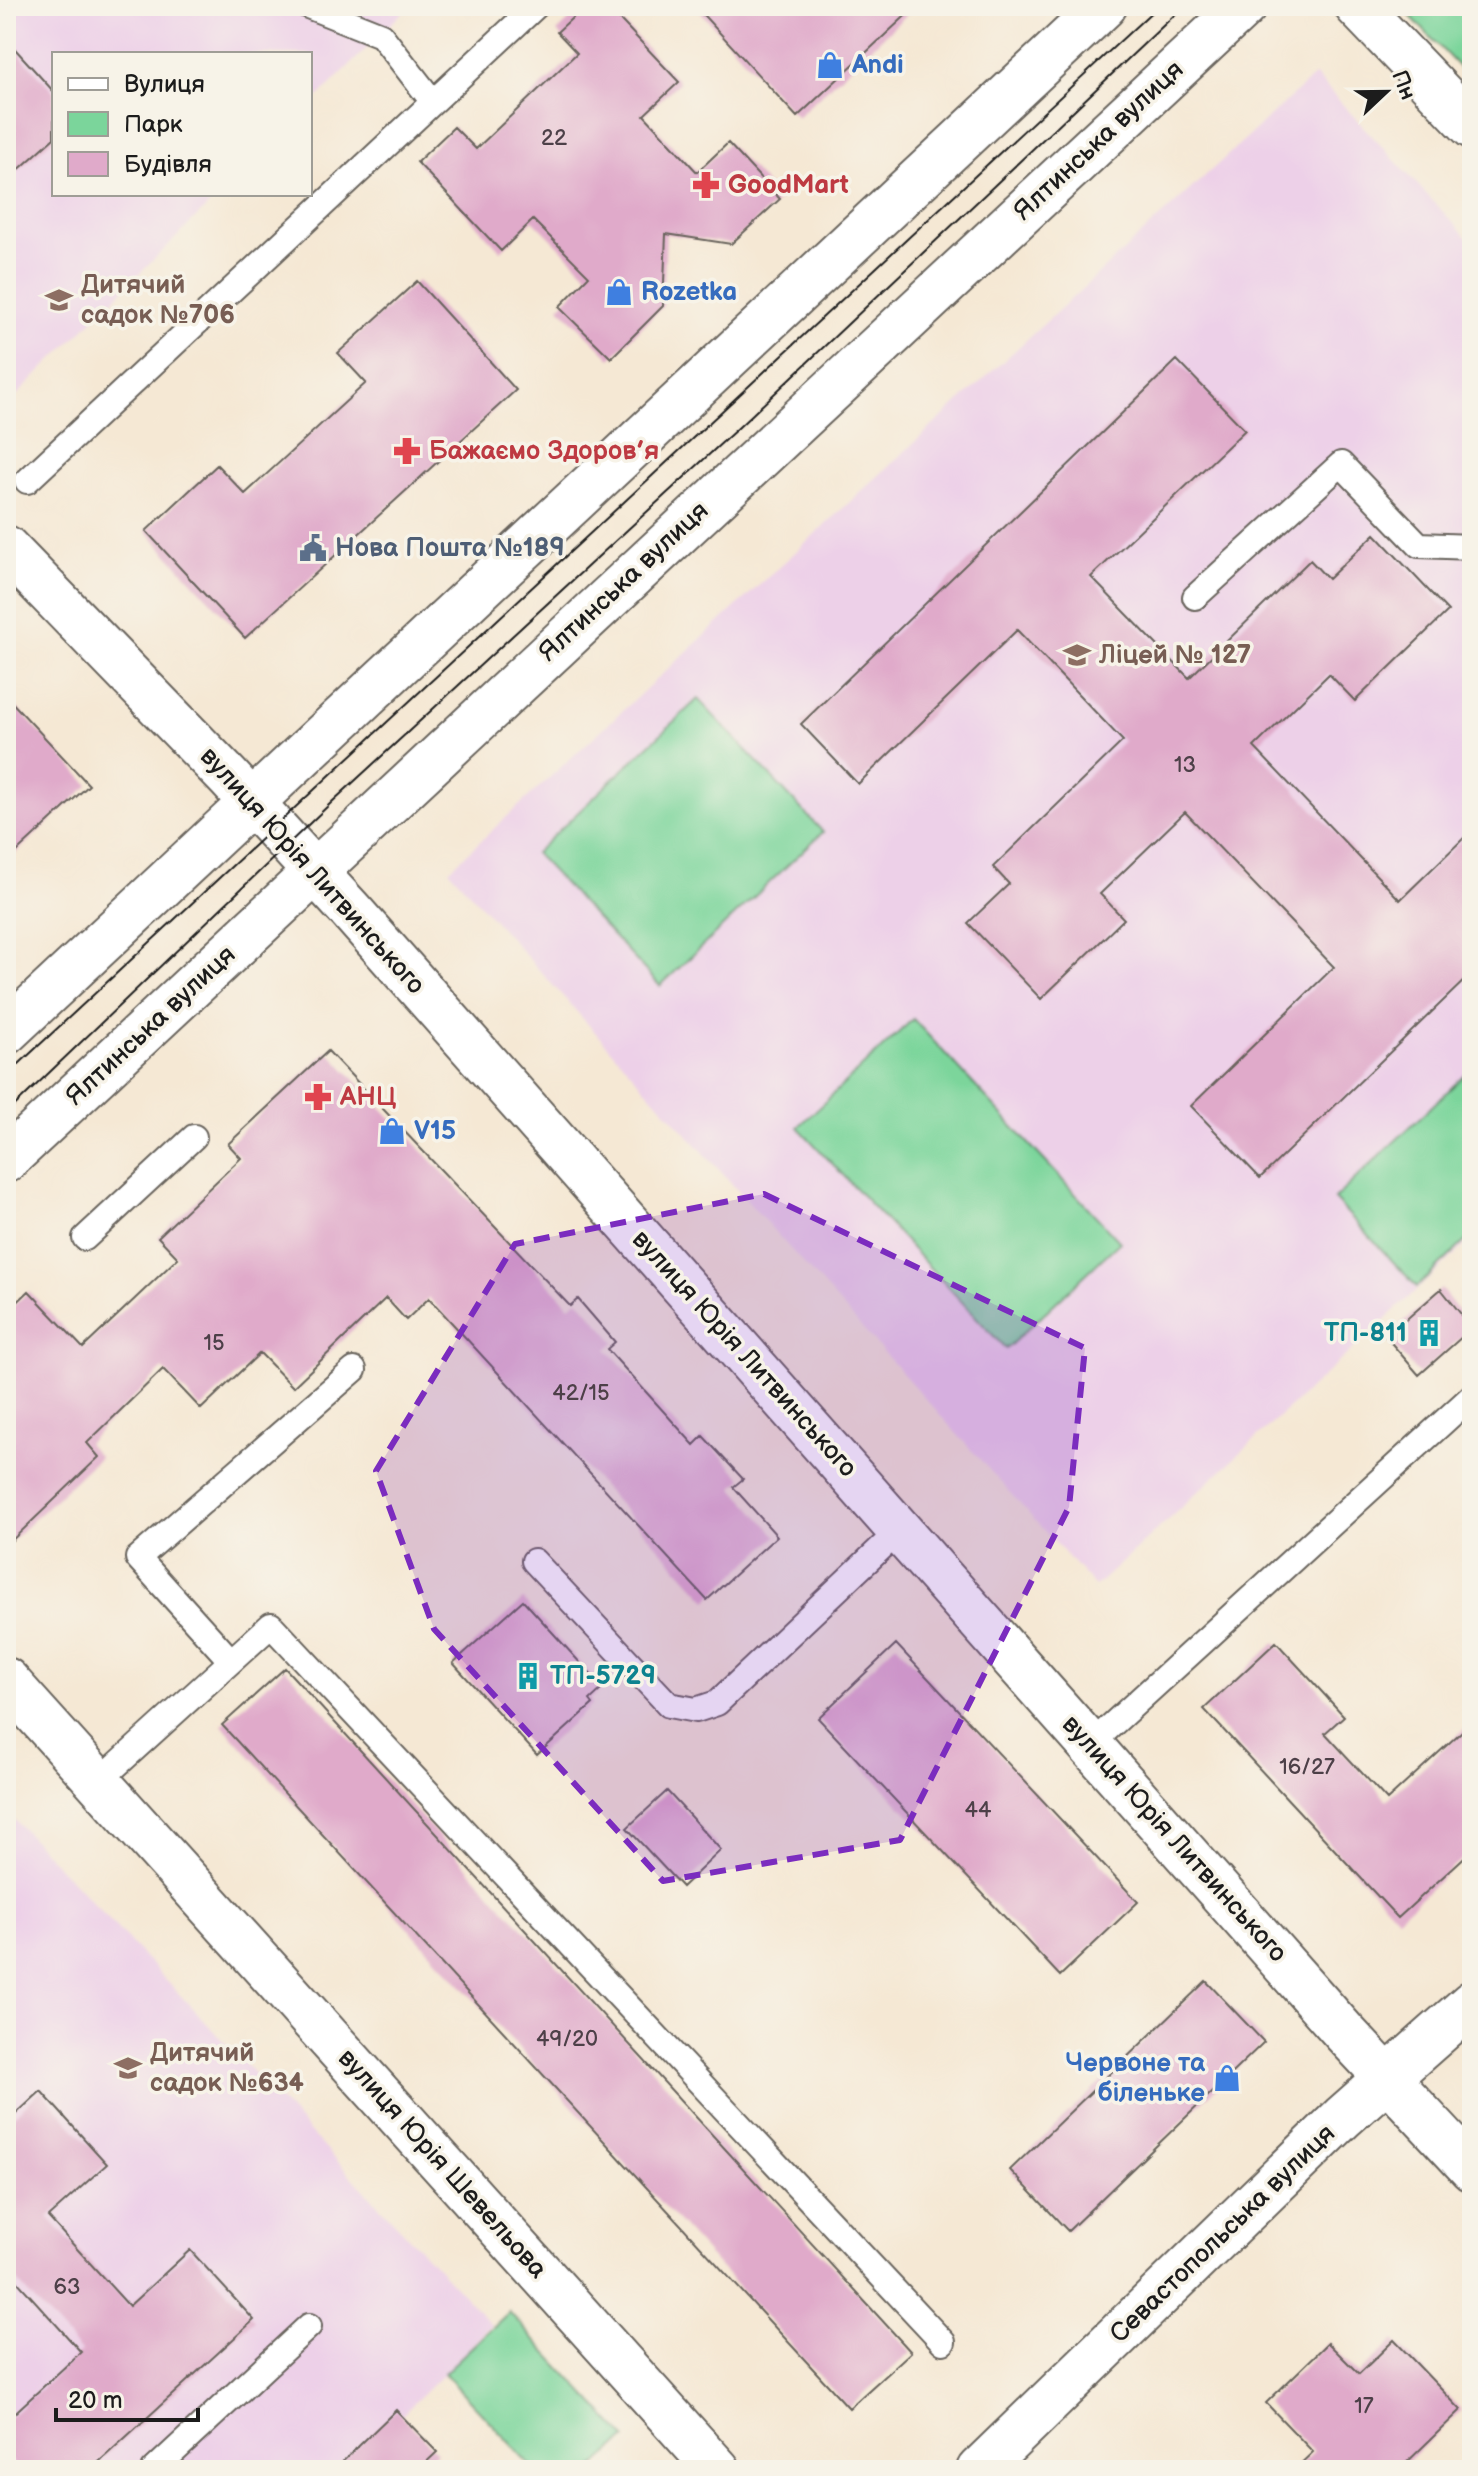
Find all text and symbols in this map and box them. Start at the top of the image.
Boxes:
shop icon: Andi [815,50,845,80]
place label: Andi [851,50,904,81]
legend [52,52,312,196]
north arrow [1346,52,1426,132]
street label: Ялтинська вулиця [1008,55,1190,227]
text: Пн [1385,66,1421,104]
text: Вулиця [124,70,205,99]
text: Парк [124,110,183,139]
house number: 22 [541,125,567,152]
text: Будівля [124,150,212,179]
pharmacy icon: GoodMart [691,170,721,200]
place label: GoodMart [728,170,849,201]
place label: Дитячий садок №706 [81,270,235,331]
shop icon: Rozetka [604,277,634,307]
place label: Rozetka [641,277,737,308]
school or university icon: Дитячий садок №706 [44,285,74,315]
pharmacy icon: Бажаємо Здоров’я [392,436,422,466]
place label: Бажаємо Здоров’я [429,436,659,467]
street label: Ялтинська вулиця [533,496,715,668]
public building icon: Нова Пошта №189 [298,533,328,563]
place label: Нова Пошта №189 [335,533,565,564]
school or university icon: Ліцей № 127 [1062,640,1092,670]
place label: Ліцей № 127 [1098,640,1251,671]
street label: вулиця Юрія Литвинського [193,741,431,1001]
house number: 13 [1174,752,1196,779]
street label: Ялтинська вулиця [60,940,242,1112]
pharmacy icon: АНЦ [303,1082,333,1112]
place label: АНЦ [339,1082,396,1113]
shop icon: V15 [377,1116,407,1146]
place label: V15 [414,1116,456,1147]
street label: вулиця Юрія Литвинського [625,1224,863,1484]
place label: ТП-811 [1324,1318,1407,1349]
building icon: ТП-811 [1414,1318,1444,1348]
house number: 15 [203,1330,225,1357]
house number: 42/15 [552,1380,610,1407]
building icon: ТП-5729 [513,1661,543,1691]
place label: ТП-5729 [550,1661,656,1692]
street label: вулиця Юрія Литвинського [1055,1709,1293,1969]
house number: 16/27 [1279,1754,1335,1781]
house number: 44 [965,1797,992,1824]
house number: 49/20 [536,2026,598,2053]
place label: Дитячий садок №634 [150,2038,304,2099]
street label: вулиця Юрія Шевельова [331,2043,553,2285]
place label: Червоне та біленьке [1066,2048,1206,2109]
school or university icon: Дитячий садок №634 [113,2053,143,2083]
shop icon: Червоне та біленьке [1212,2063,1242,2093]
street label: Севастопольська вулиця [1104,2118,1342,2350]
house number: 63 [54,2274,80,2301]
scale bar [56,2372,198,2422]
text: 20 m [68,2386,123,2415]
house number: 17 [1354,2393,1374,2420]

